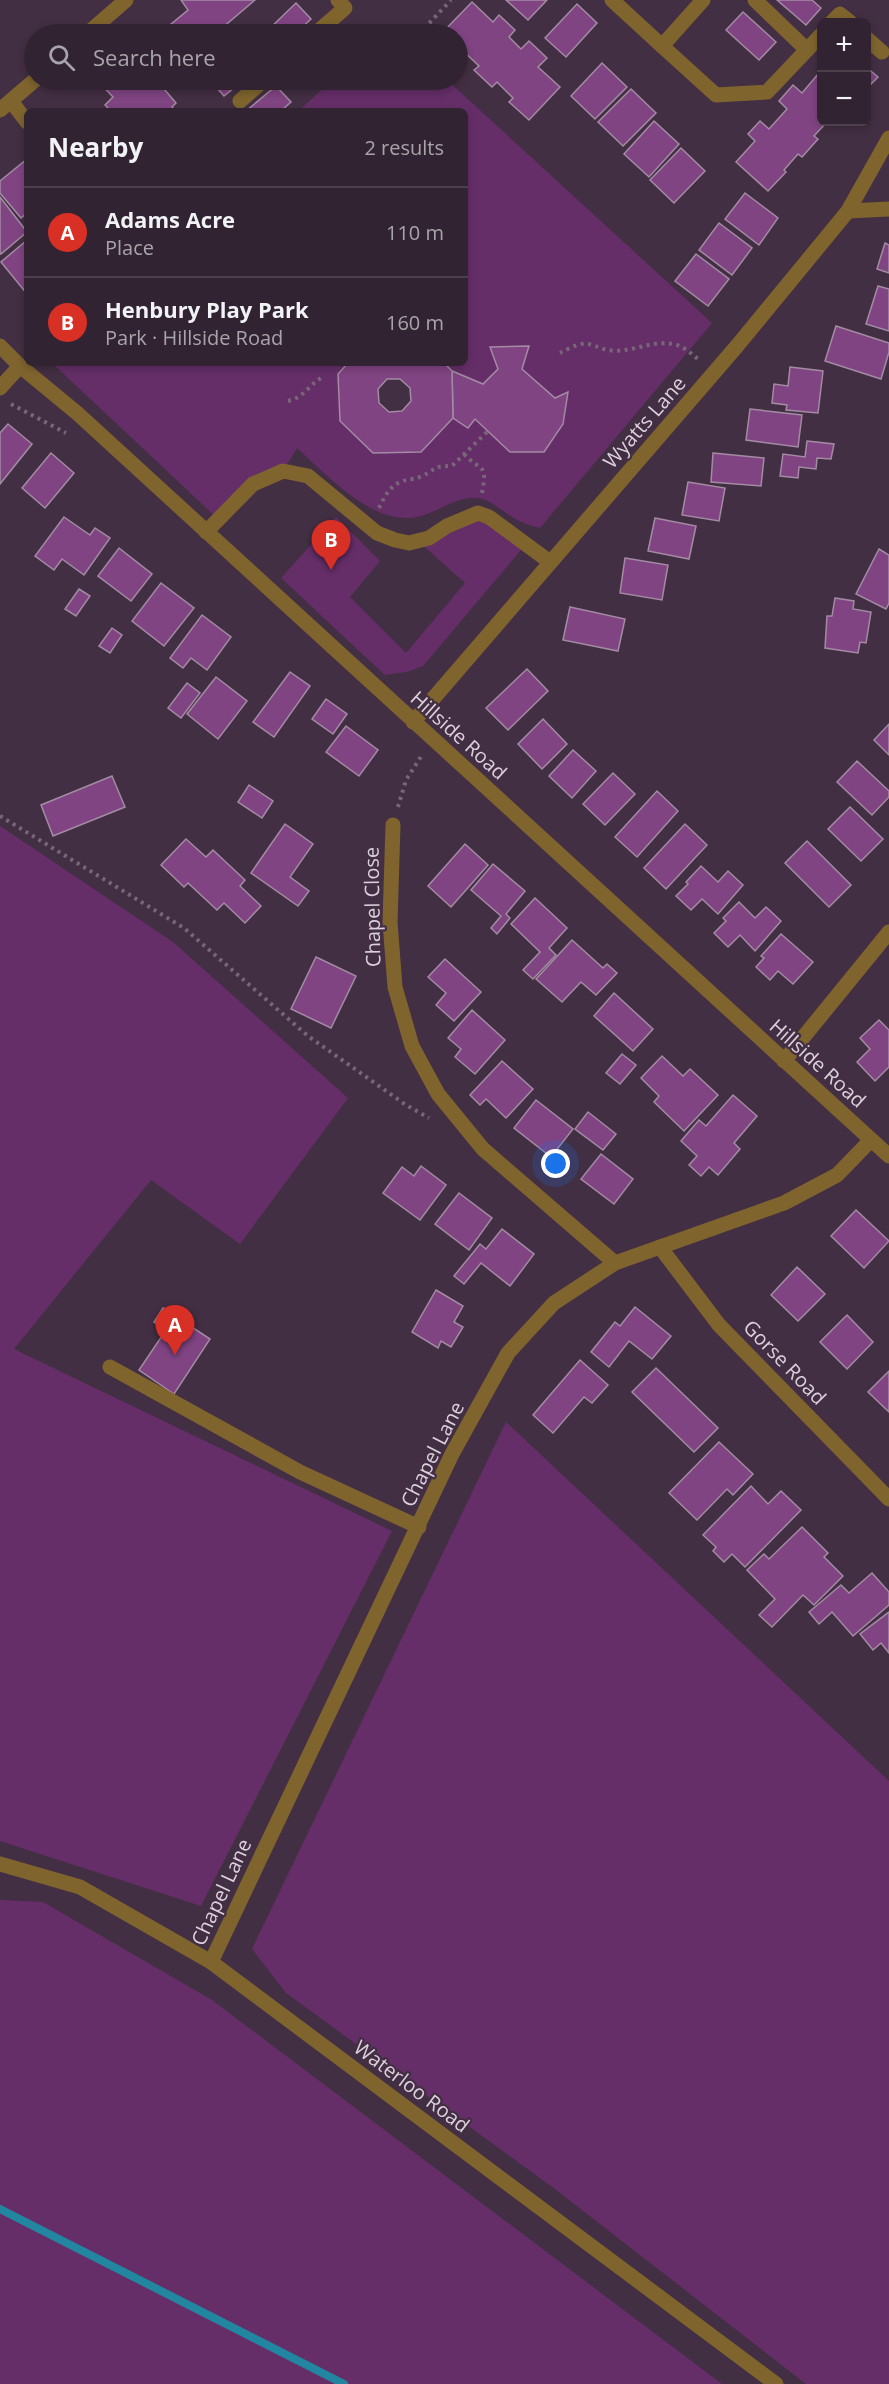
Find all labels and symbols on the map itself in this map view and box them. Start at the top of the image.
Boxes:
street label: Wyatts Lane [597,370,691,474]
pin: B [312,520,350,570]
street label: Hillside Road [405,685,513,785]
street label: Chapel Close [357,847,387,967]
street label: Hillside Road [764,1013,872,1113]
your location [541,1149,570,1178]
pin: A [156,1306,195,1355]
street label: Gorse Road [738,1314,832,1410]
street label: Chapel Lane [394,1397,470,1511]
street label: Chapel Lane [185,1834,257,1950]
street label: Waterloo Road [349,2034,475,2138]

